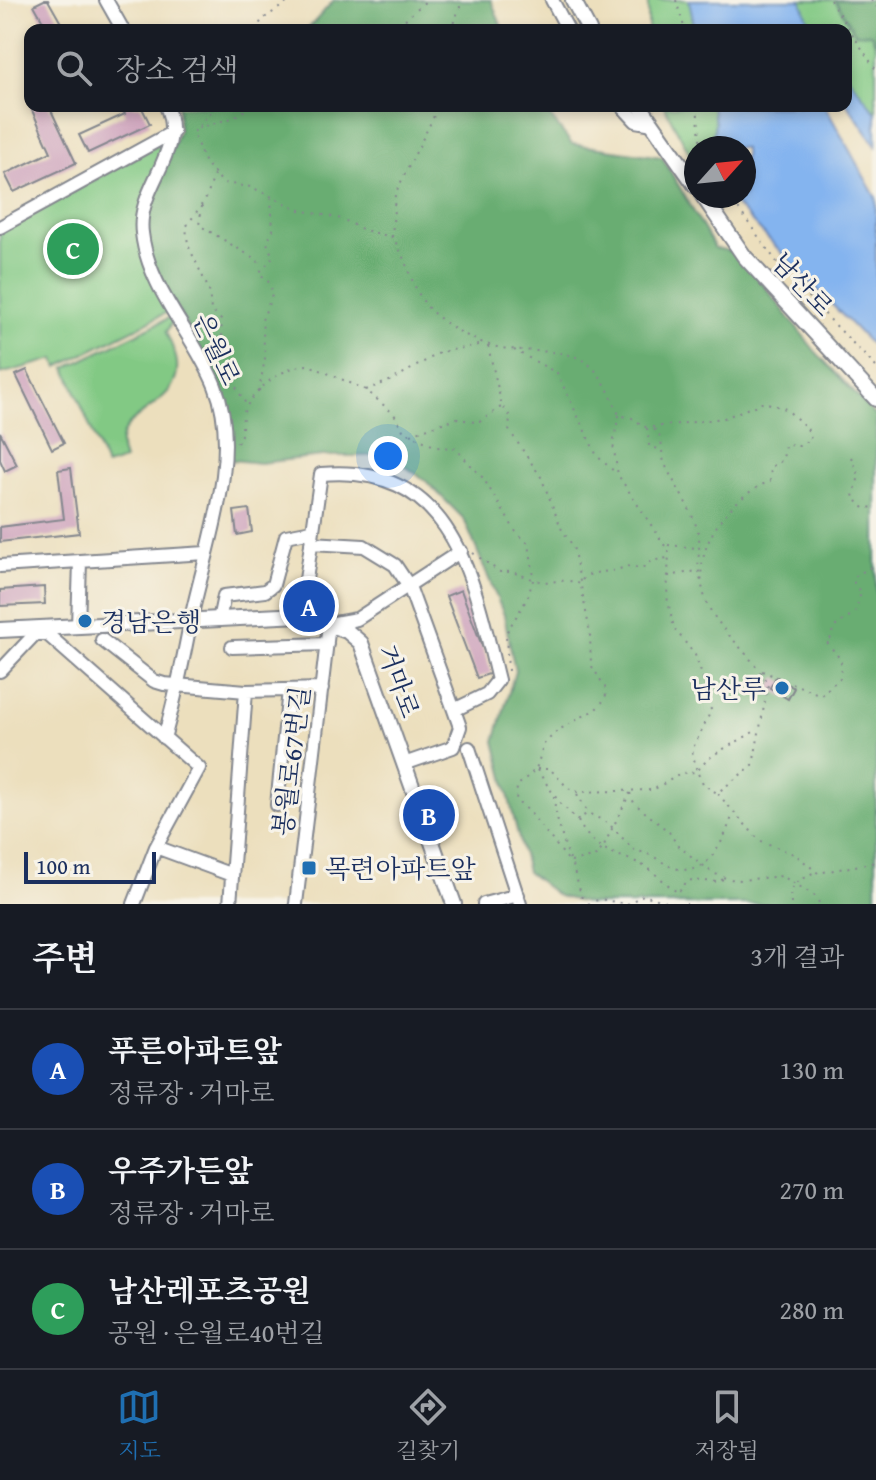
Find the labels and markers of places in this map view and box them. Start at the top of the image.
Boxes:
pin: C [47,219,99,279]
pin: A [283,576,335,636]
place label: 경남은행 [101,602,201,641]
marker: 경남은행 [76,612,94,630]
place label: 남산루 [691,669,766,708]
marker: 남산루 [773,679,791,697]
pin: B [403,785,455,845]
place label: 목련아파트앞 [325,849,477,888]
marker: 목련아파트앞 [300,859,318,877]

